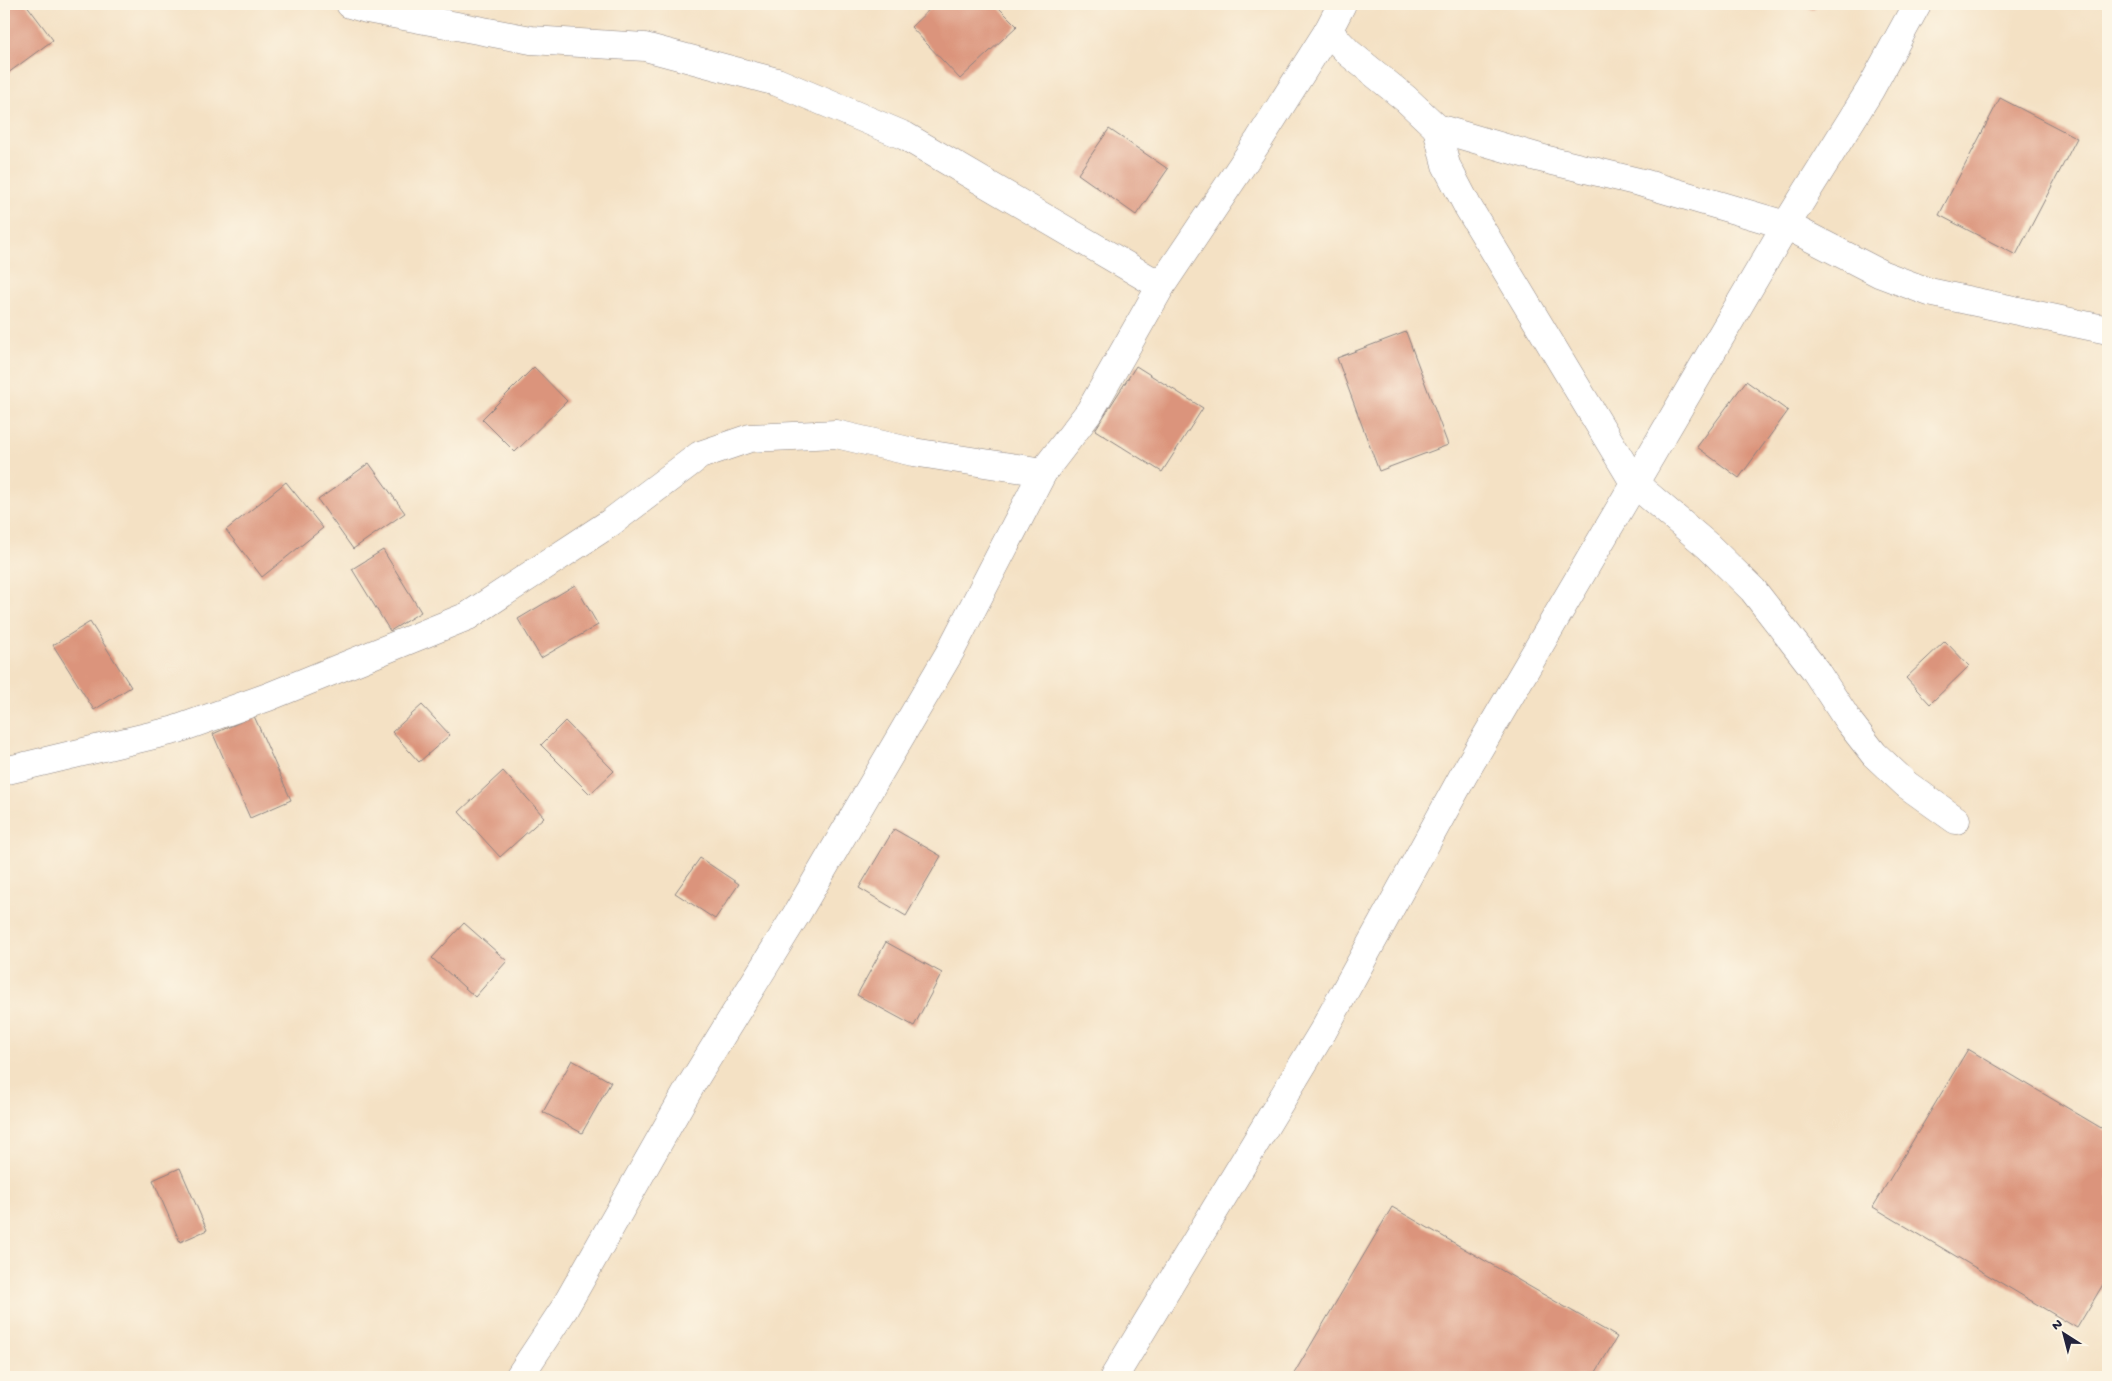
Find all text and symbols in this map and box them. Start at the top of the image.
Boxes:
north arrow [2040,1308,2090,1358]
text: N [2049,1316,2067,1335]

